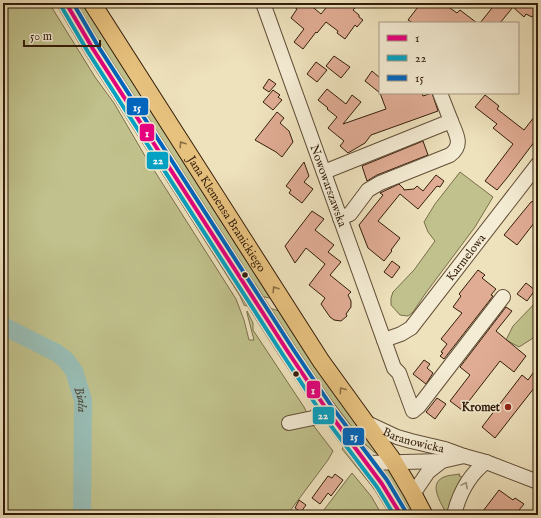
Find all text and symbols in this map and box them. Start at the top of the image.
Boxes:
scale bar [24,22,100,48]
legend [379,22,519,94]
text: 50 m [30,29,52,44]
text: 1 [415,31,419,46]
text: 22 [415,51,427,66]
text: 15 [415,71,424,86]
line badge: 15 [126,97,149,116]
text: 15 [133,101,141,115]
line badge: 1 [139,123,155,142]
text: 1 [145,127,149,141]
one-way arrow [180,141,187,148]
street label: Nowowarszawska [306,142,350,230]
line badge: 22 [146,151,169,170]
street label: Jana Klemensa Branickiego [182,151,269,275]
text: 22 [153,154,164,168]
street label: Karmelowa [443,230,490,284]
unlabelled marker [240,270,250,280]
one-way arrow [273,287,280,294]
unlabelled marker [291,369,301,379]
line badge: 1 [306,380,321,399]
text: 1 [311,384,315,398]
water label: Biała [69,385,90,413]
one-way arrow [339,388,346,395]
place label: Kromet [462,400,501,415]
marker: Kromet [503,402,513,412]
line badge: 22 [312,406,335,425]
text: 22 [318,409,329,423]
street label: Baranowicka [380,424,446,457]
line badge: 15 [342,427,365,446]
text: 15 [350,430,358,444]
one-way arrow [461,482,468,490]

